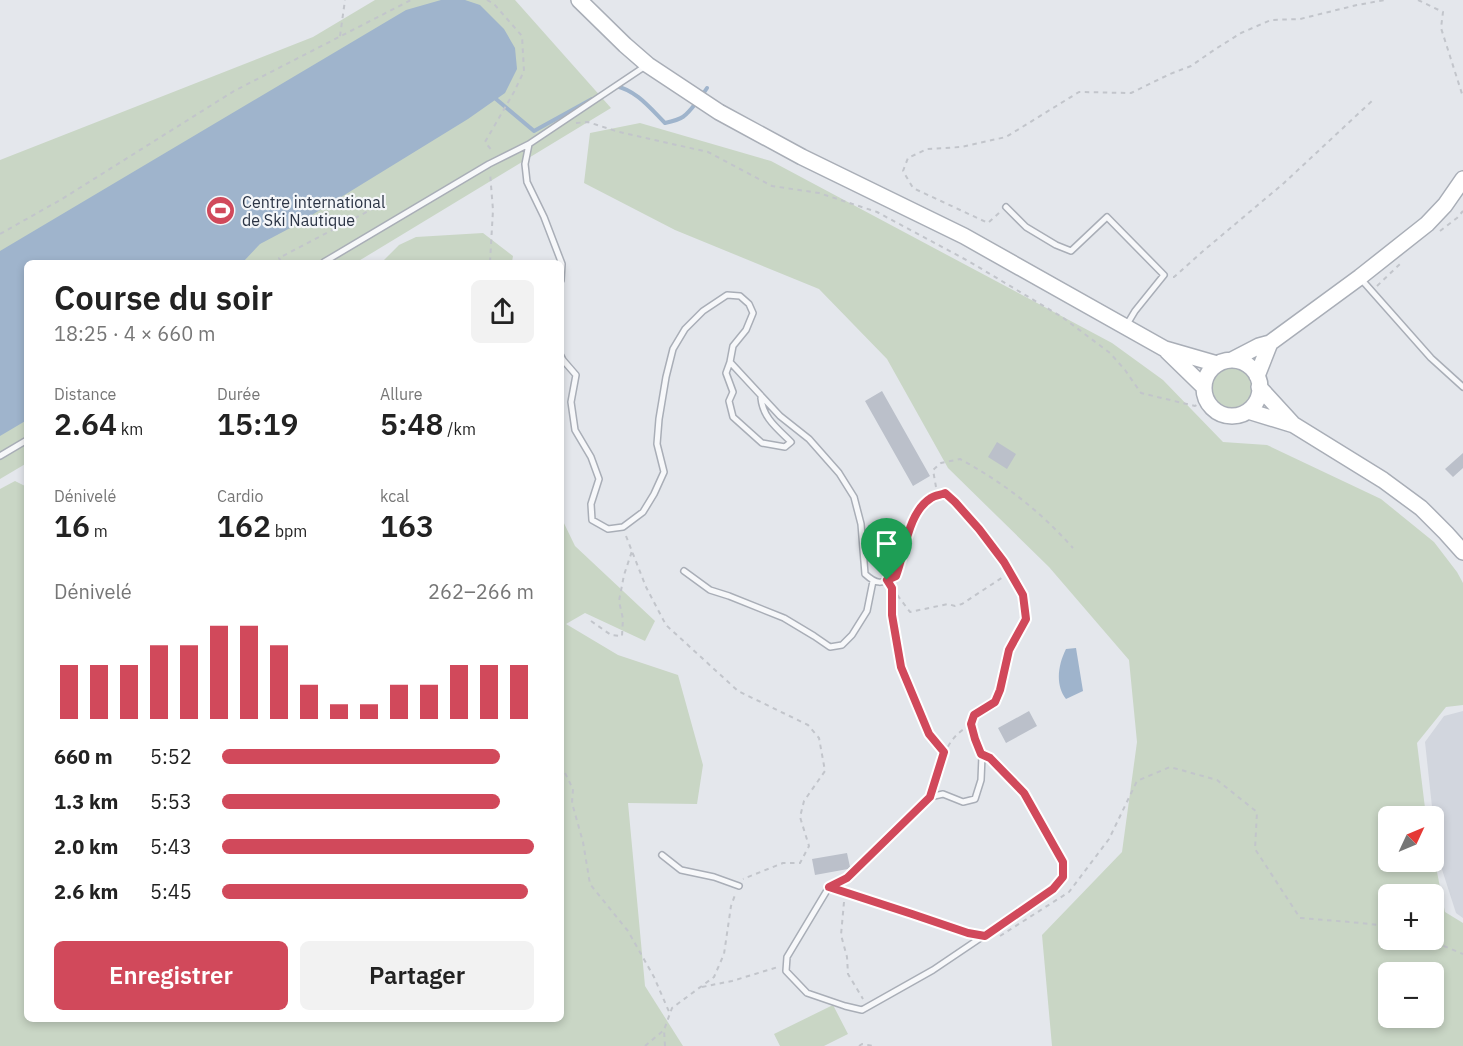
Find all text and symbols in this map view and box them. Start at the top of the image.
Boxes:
place label: Centre international de Ski Nautique [242,192,385,230]
sports icon: Centre international de Ski Nautique [205,195,237,227]
text: Course du soir [54,276,273,319]
button: share [471,280,534,343]
text: 18:25 · 4 × 660 m [54,320,215,347]
text: Distance [54,384,116,404]
text: Durée [217,384,260,404]
text: Allure [380,384,423,404]
text: 2.64 [54,404,117,443]
text: 15:19 [217,404,299,443]
text: 5:48 [380,404,444,443]
text: km [117,419,143,439]
text: /km [444,419,476,439]
text: Dénivelé [54,486,116,506]
text: Cardio [217,486,264,506]
text: kcal [380,486,409,506]
text: 16 [54,506,90,545]
text: 162 [217,506,271,545]
text: 163 [380,506,434,545]
pin [861,518,912,580]
text: m [90,521,108,541]
text: bpm [271,521,307,541]
icon: arrive [870,527,903,560]
text: Dénivelé [54,578,132,605]
text: 262–266 m [428,578,534,605]
text: 660 m [54,743,113,770]
text: 5:52 [150,743,192,770]
text: 1.3 km [54,788,118,815]
text: 5:53 [150,788,192,815]
north arrow [1378,806,1444,872]
map controls [1378,806,1444,1028]
text: 2.0 km [54,833,118,860]
text: 5:43 [150,833,192,860]
text: 2.6 km [54,878,118,905]
text: 5:45 [150,878,192,905]
button: + [1378,884,1444,950]
button: Enregistrer [54,941,288,1010]
button: Partager [300,941,534,1010]
button: − [1378,962,1444,1028]

